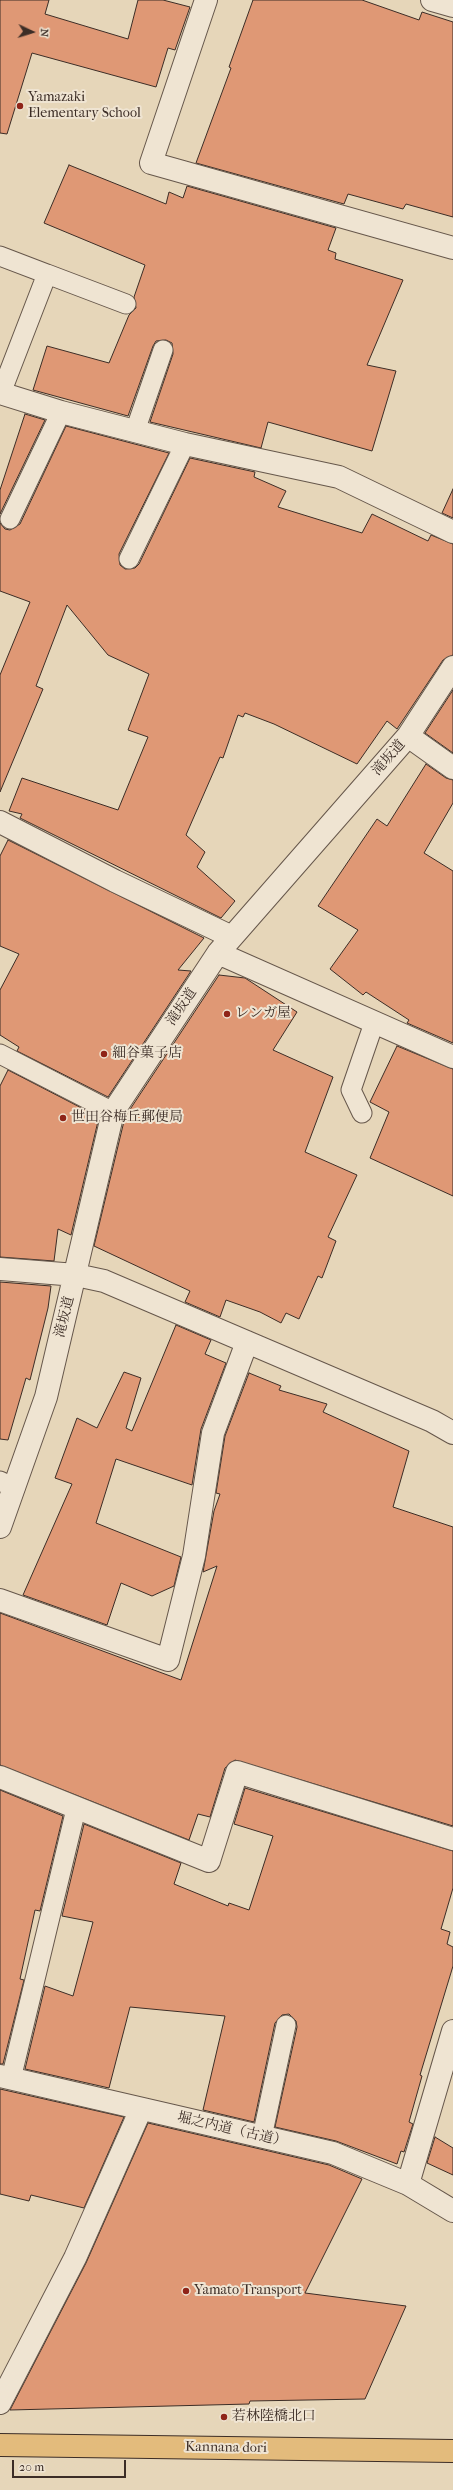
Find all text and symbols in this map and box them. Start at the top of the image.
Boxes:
north arrow [12,12,52,52]
text: N [38,28,51,37]
place label: Yamazaki Elementary School [28,90,141,122]
marker: Yamazaki Elementary School [15,101,25,111]
street label: 滝坂道 [369,737,409,779]
street label: 滝坂道 [163,985,201,1029]
place label: レンガ屋 [235,1006,291,1022]
marker: レンガ屋 [222,1009,232,1019]
place label: 細谷菓子店 [112,1046,182,1062]
marker: 細谷菓子店 [99,1049,109,1059]
place label: 世田谷梅丘郵便局 [71,1110,183,1126]
marker: 世田谷梅丘郵便局 [58,1113,68,1123]
street label: 滝坂道 [52,1295,78,1339]
street label: 堀之内道（古道） [176,2109,288,2151]
place label: Yamato Transport [194,2283,302,2299]
marker: Yamato Transport [181,2286,191,2296]
place label: 若林陸橋北口 [232,2409,316,2425]
marker: 若林陸橋北口 [219,2412,229,2422]
street label: Kannana dori [185,2439,267,2457]
scale bar [14,2452,128,2478]
text: 20 m [19,2460,44,2474]

